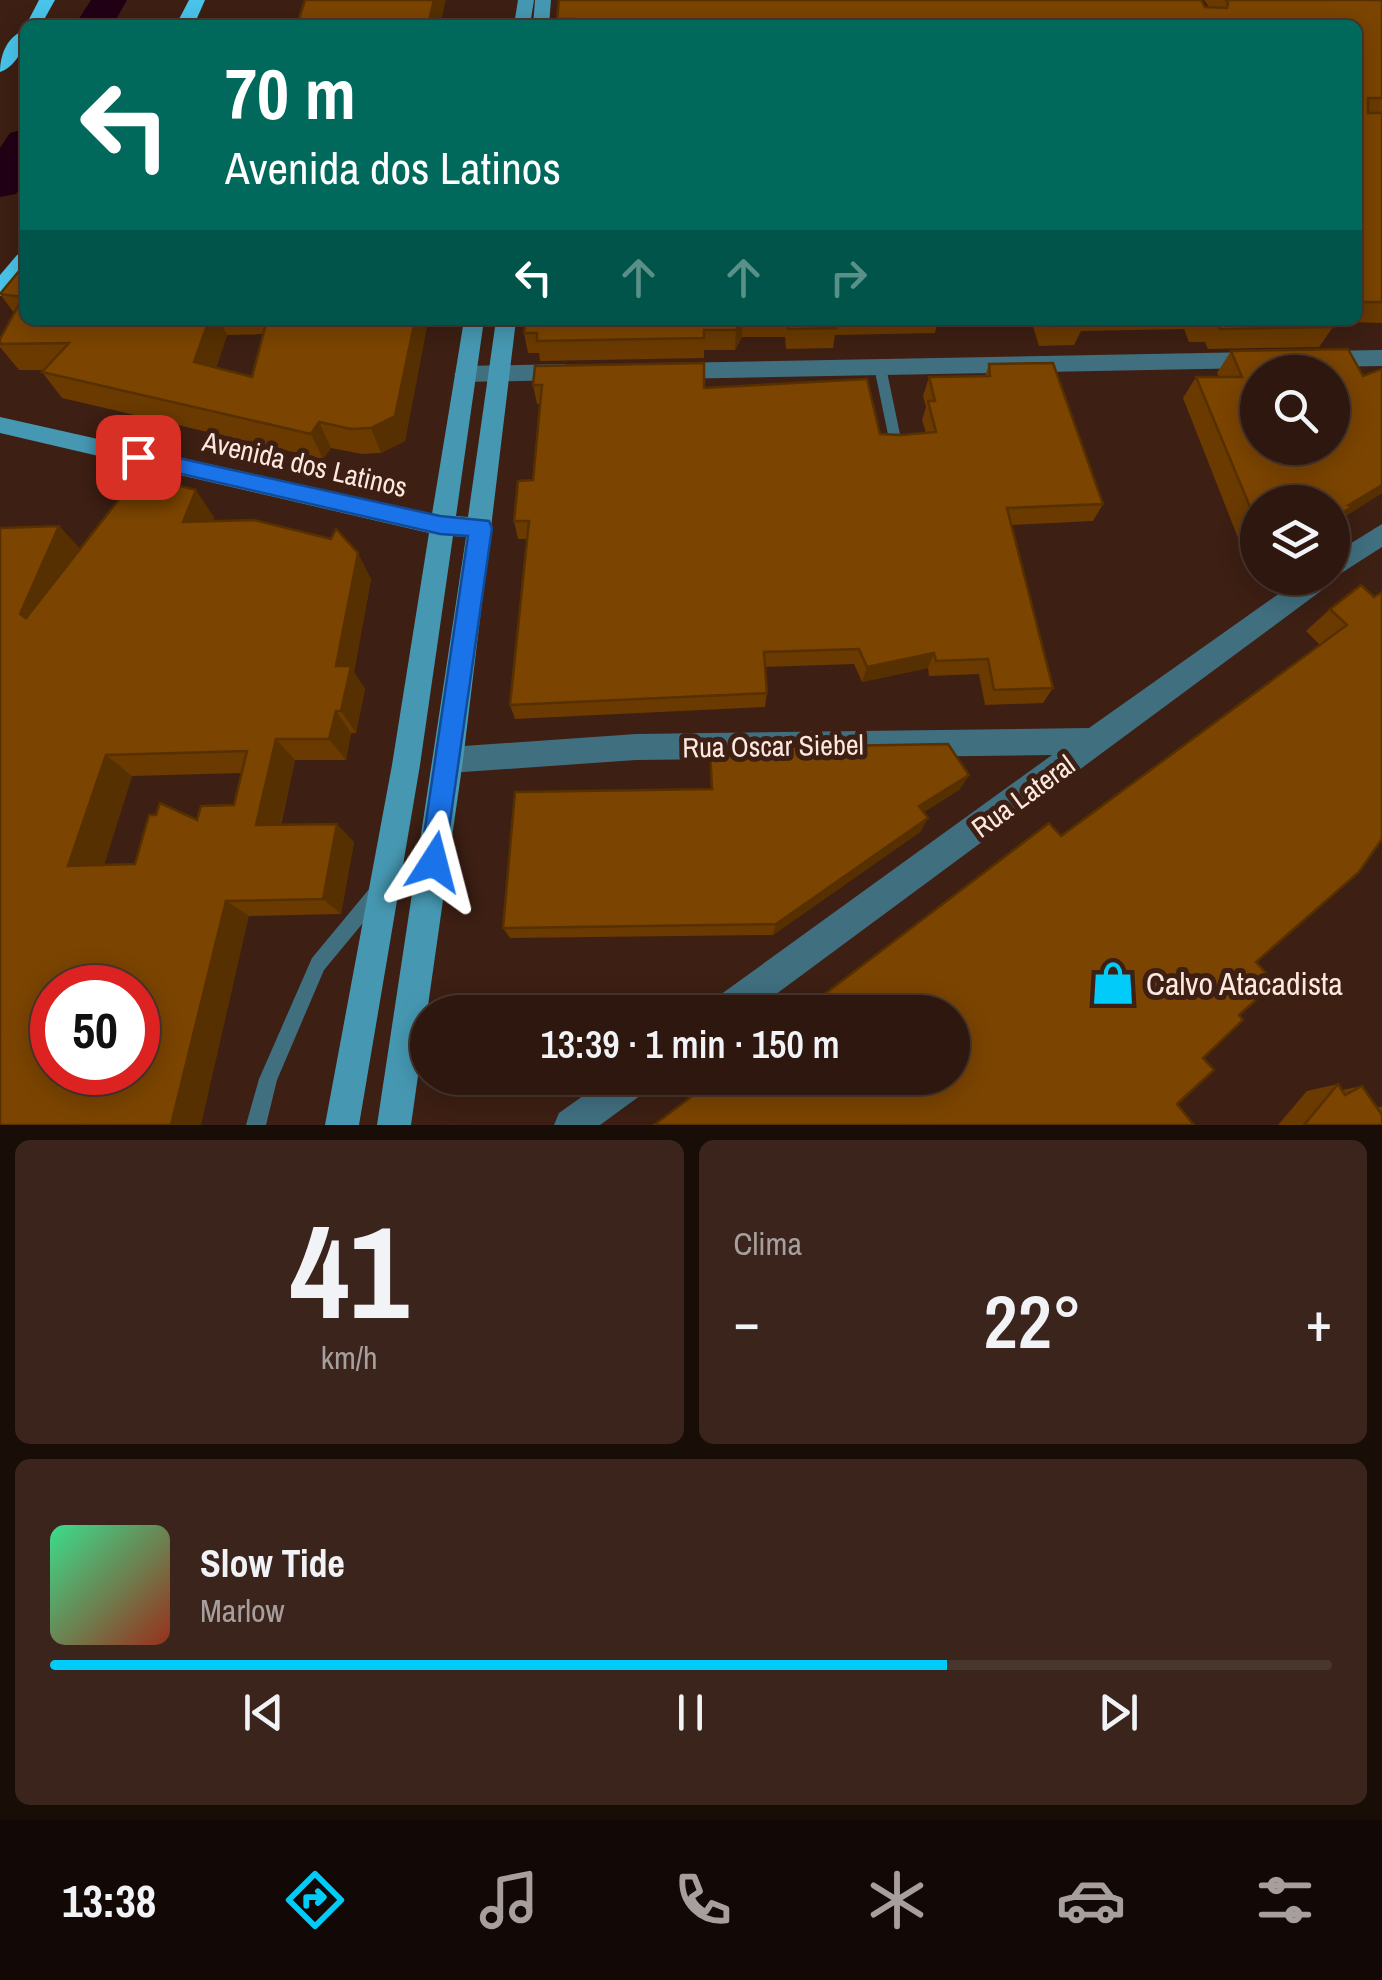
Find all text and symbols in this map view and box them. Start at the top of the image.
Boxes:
text: 70 m [225,47,356,141]
icon: left [60,60,190,190]
text: Avenida dos Latinos [225,137,561,198]
icon: left [506,250,561,305]
icon: ahead [611,250,666,305]
icon: ahead [716,250,771,305]
icon: right [821,250,876,305]
map controls [1240,355,1350,595]
button: search [1240,355,1350,465]
pin [96,415,181,500]
street label: Avenida dos Latinos [198,422,411,506]
icon: arrive [111,430,166,485]
button: layers [1240,485,1350,595]
street label: Rua Oscar Siebel [682,725,864,767]
street label: Rua Lateral [964,746,1082,846]
position arrow [382,810,486,914]
shop icon: Calvo Atacadista [1089,959,1137,1007]
place label: Calvo Atacadista [1146,962,1343,1005]
speed limit sign: 50 [30,965,160,1095]
text: 13:39 · 1 min · 150 m [540,1019,840,1070]
text: 41 [290,1183,409,1359]
text: Clima [734,1222,802,1265]
text: 22° [984,1270,1082,1371]
text: − [734,1284,760,1358]
text: + [1306,1284,1332,1358]
text: km/h [321,1336,378,1379]
text: Slow Tide [200,1538,345,1589]
text: Marlow [200,1589,285,1632]
icon: previous [236,1685,291,1740]
icon: pause [663,1685,718,1740]
icon: next [1091,1685,1146,1740]
icon: directions [280,1865,350,1935]
icon: music [474,1865,544,1935]
icon: phone [668,1865,738,1935]
icon: climate [862,1865,932,1935]
icon: car [1056,1865,1126,1935]
icon: filters [1250,1865,1320,1935]
text: 13:38 [62,1870,156,1931]

